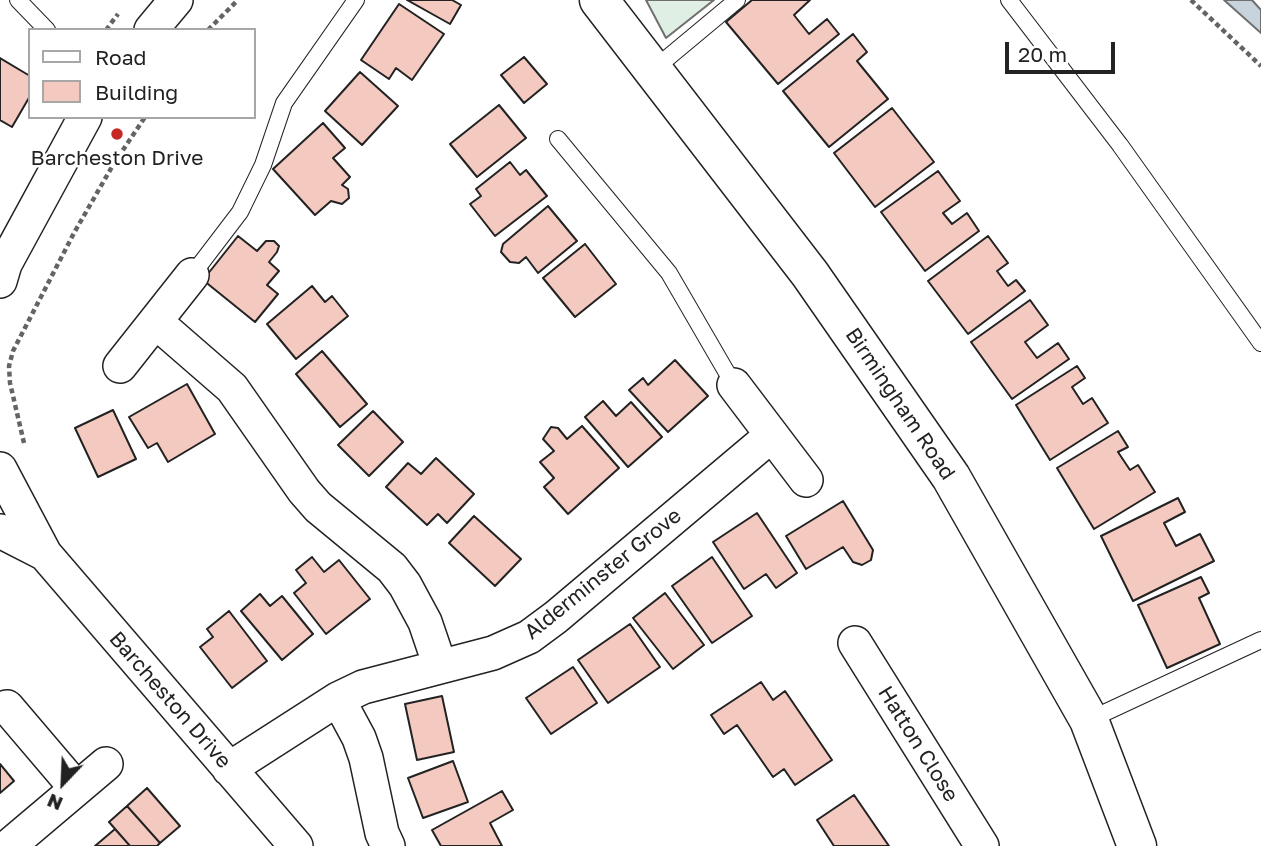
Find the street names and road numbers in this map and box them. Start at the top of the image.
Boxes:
street label: Birmingham Road [840,323,960,485]
street label: Alderminster Grove [520,503,686,645]
street label: Barcheston Drive [104,627,236,773]
street label: Hatton Close [872,681,964,807]

